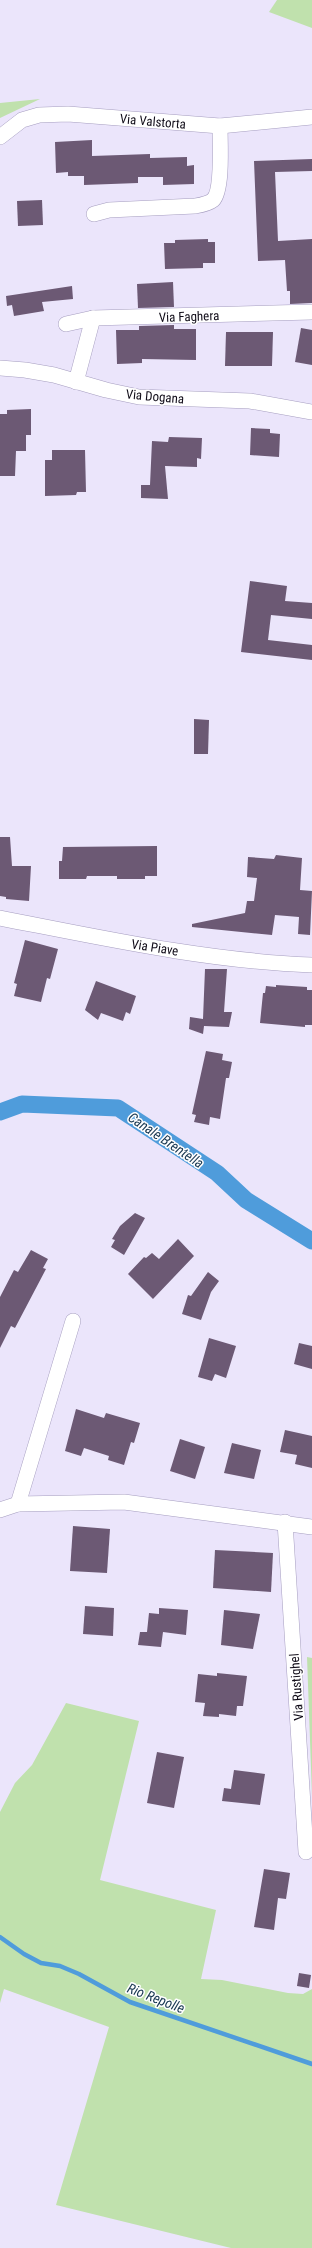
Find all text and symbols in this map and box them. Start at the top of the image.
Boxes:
street label: Via Valstorta [119,111,187,132]
street label: Via Faghera [159,308,219,325]
street label: Via Dogana [125,386,185,407]
street label: Via Piave [130,936,179,959]
water label: Canale Brentella [125,1109,207,1171]
street label: Via Rustighel [287,1653,306,1721]
water label: Rio Repolle [125,1980,187,2016]

